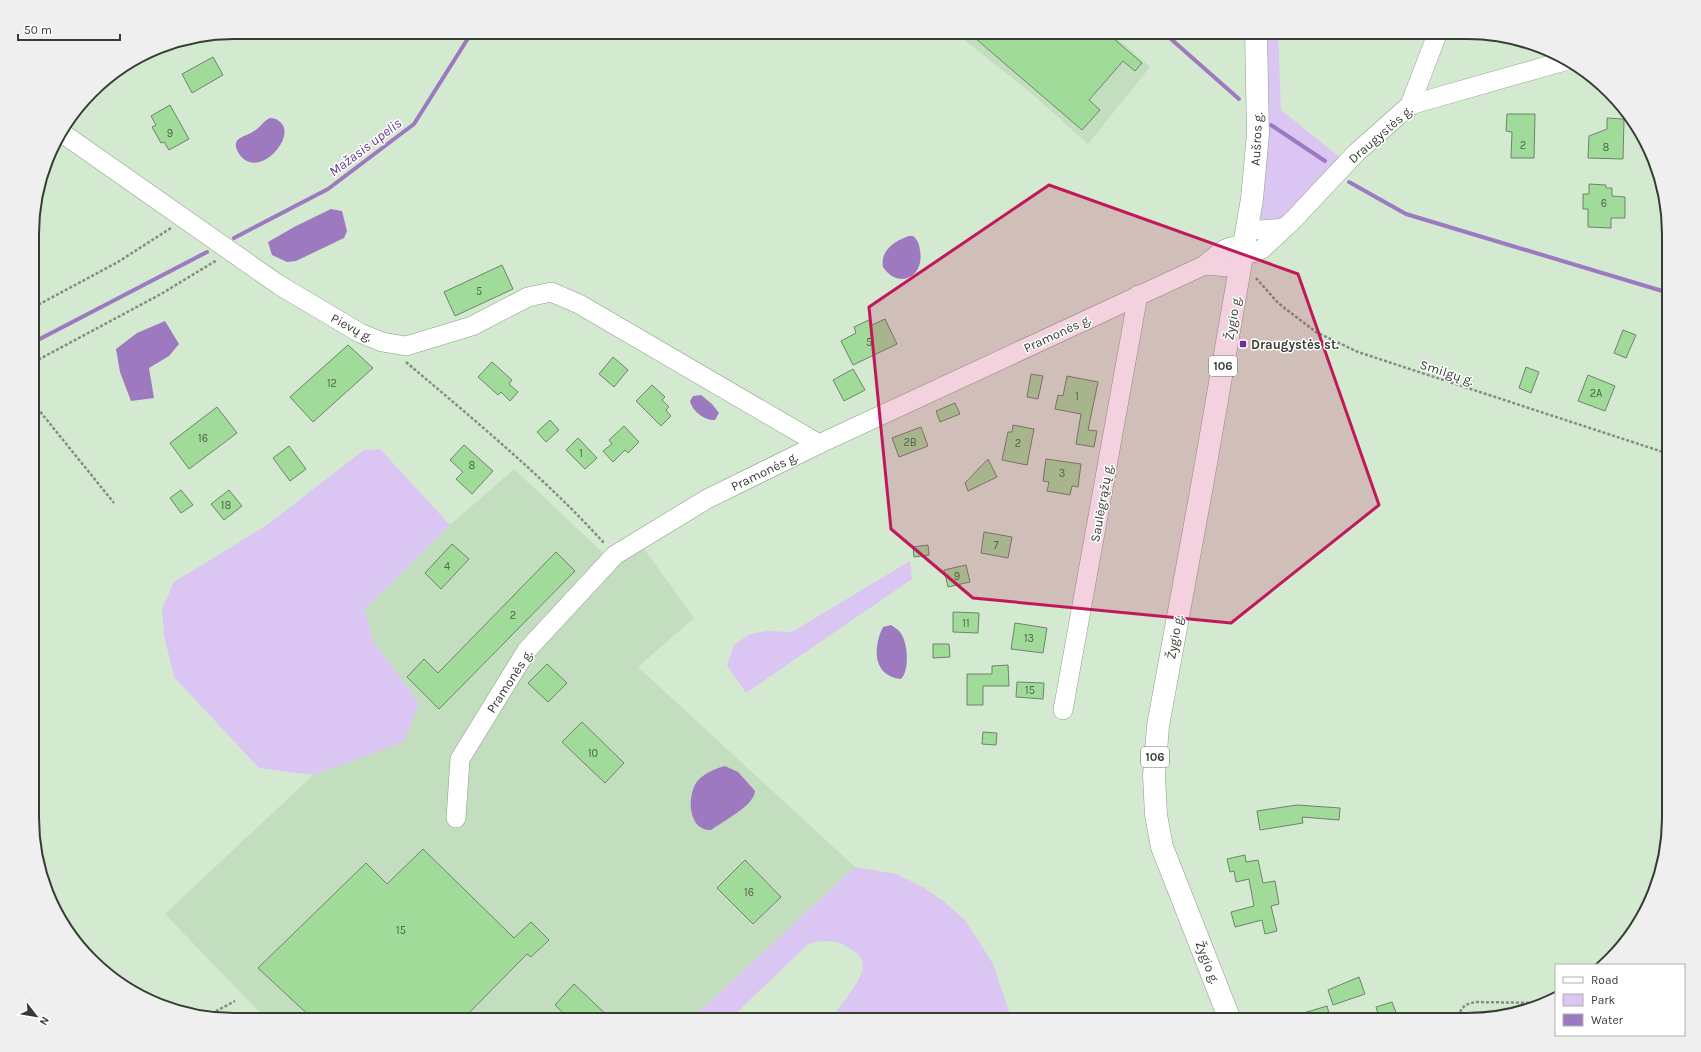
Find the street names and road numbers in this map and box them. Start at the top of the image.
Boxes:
street label: Draugystės g. [1345,103,1415,166]
street label: Aušros g. [1248,112,1265,166]
street label: Žygio g. [1220,295,1244,341]
street label: Pievų g. [328,310,375,345]
street label: Pramonės g. [1021,311,1093,356]
road number: 106 [1209,356,1237,376]
street label: Smilgų g. [1418,357,1476,388]
street label: Pramonės g. [728,449,800,494]
street label: Saulėgrąžų g. [1087,463,1116,543]
street label: Žygio g. [1162,614,1186,660]
street label: Pramonės g. [483,647,535,716]
road number: 106 [1141,747,1169,767]
street label: Žygio g. [1193,938,1223,986]

